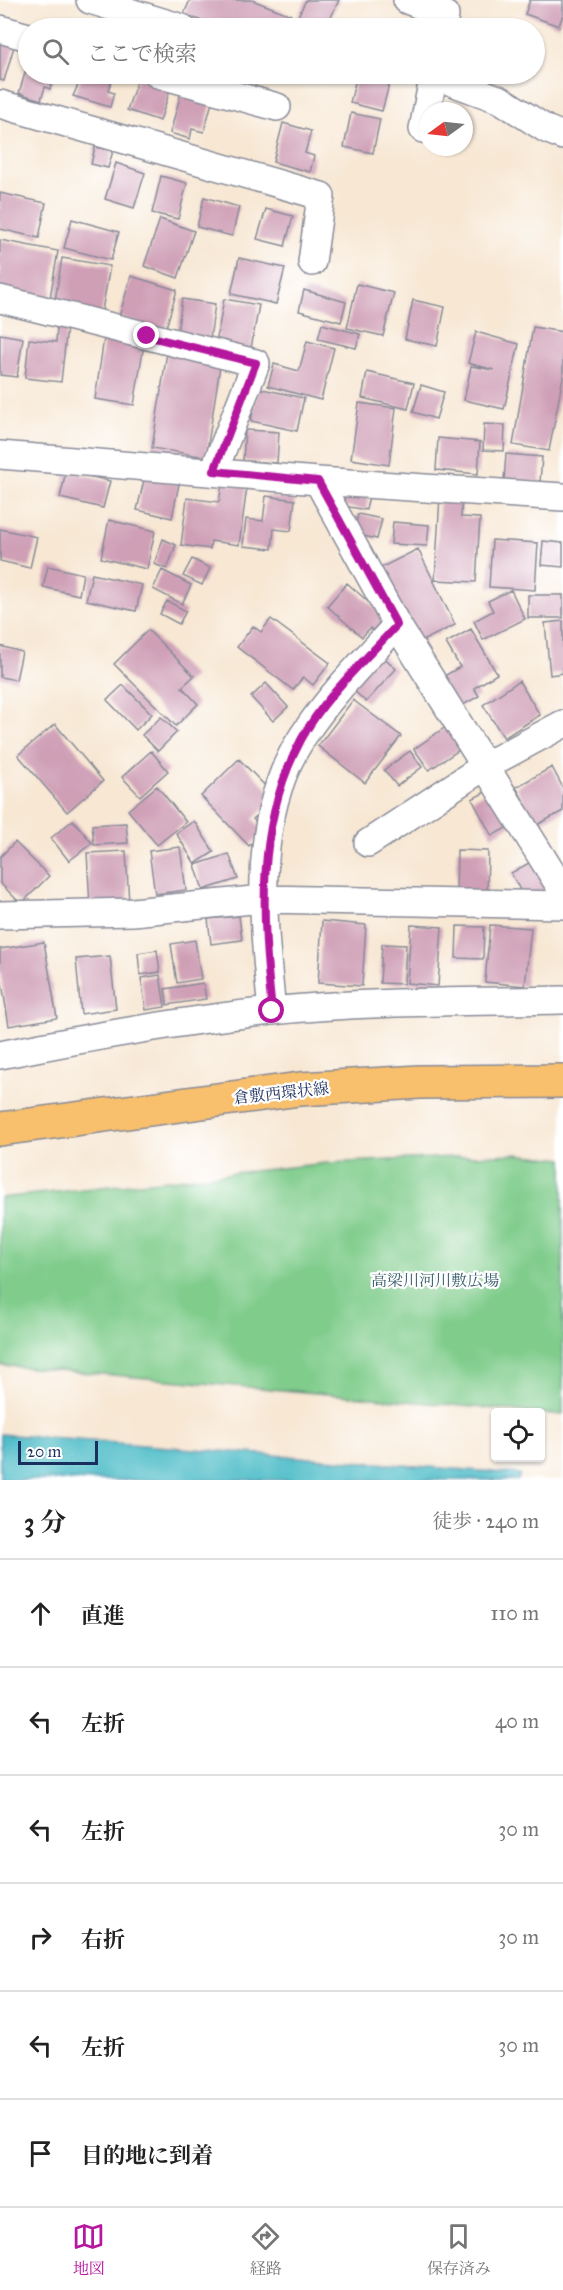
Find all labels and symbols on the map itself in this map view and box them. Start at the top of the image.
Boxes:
north arrow [419,102,473,156]
route end [133,322,159,348]
route start [258,997,284,1023]
street label: 倉敷西環状線 [232,1079,330,1107]
park label: 高梁川河川敷広場 [371,1271,499,1290]
scale bar [18,1438,98,1466]

